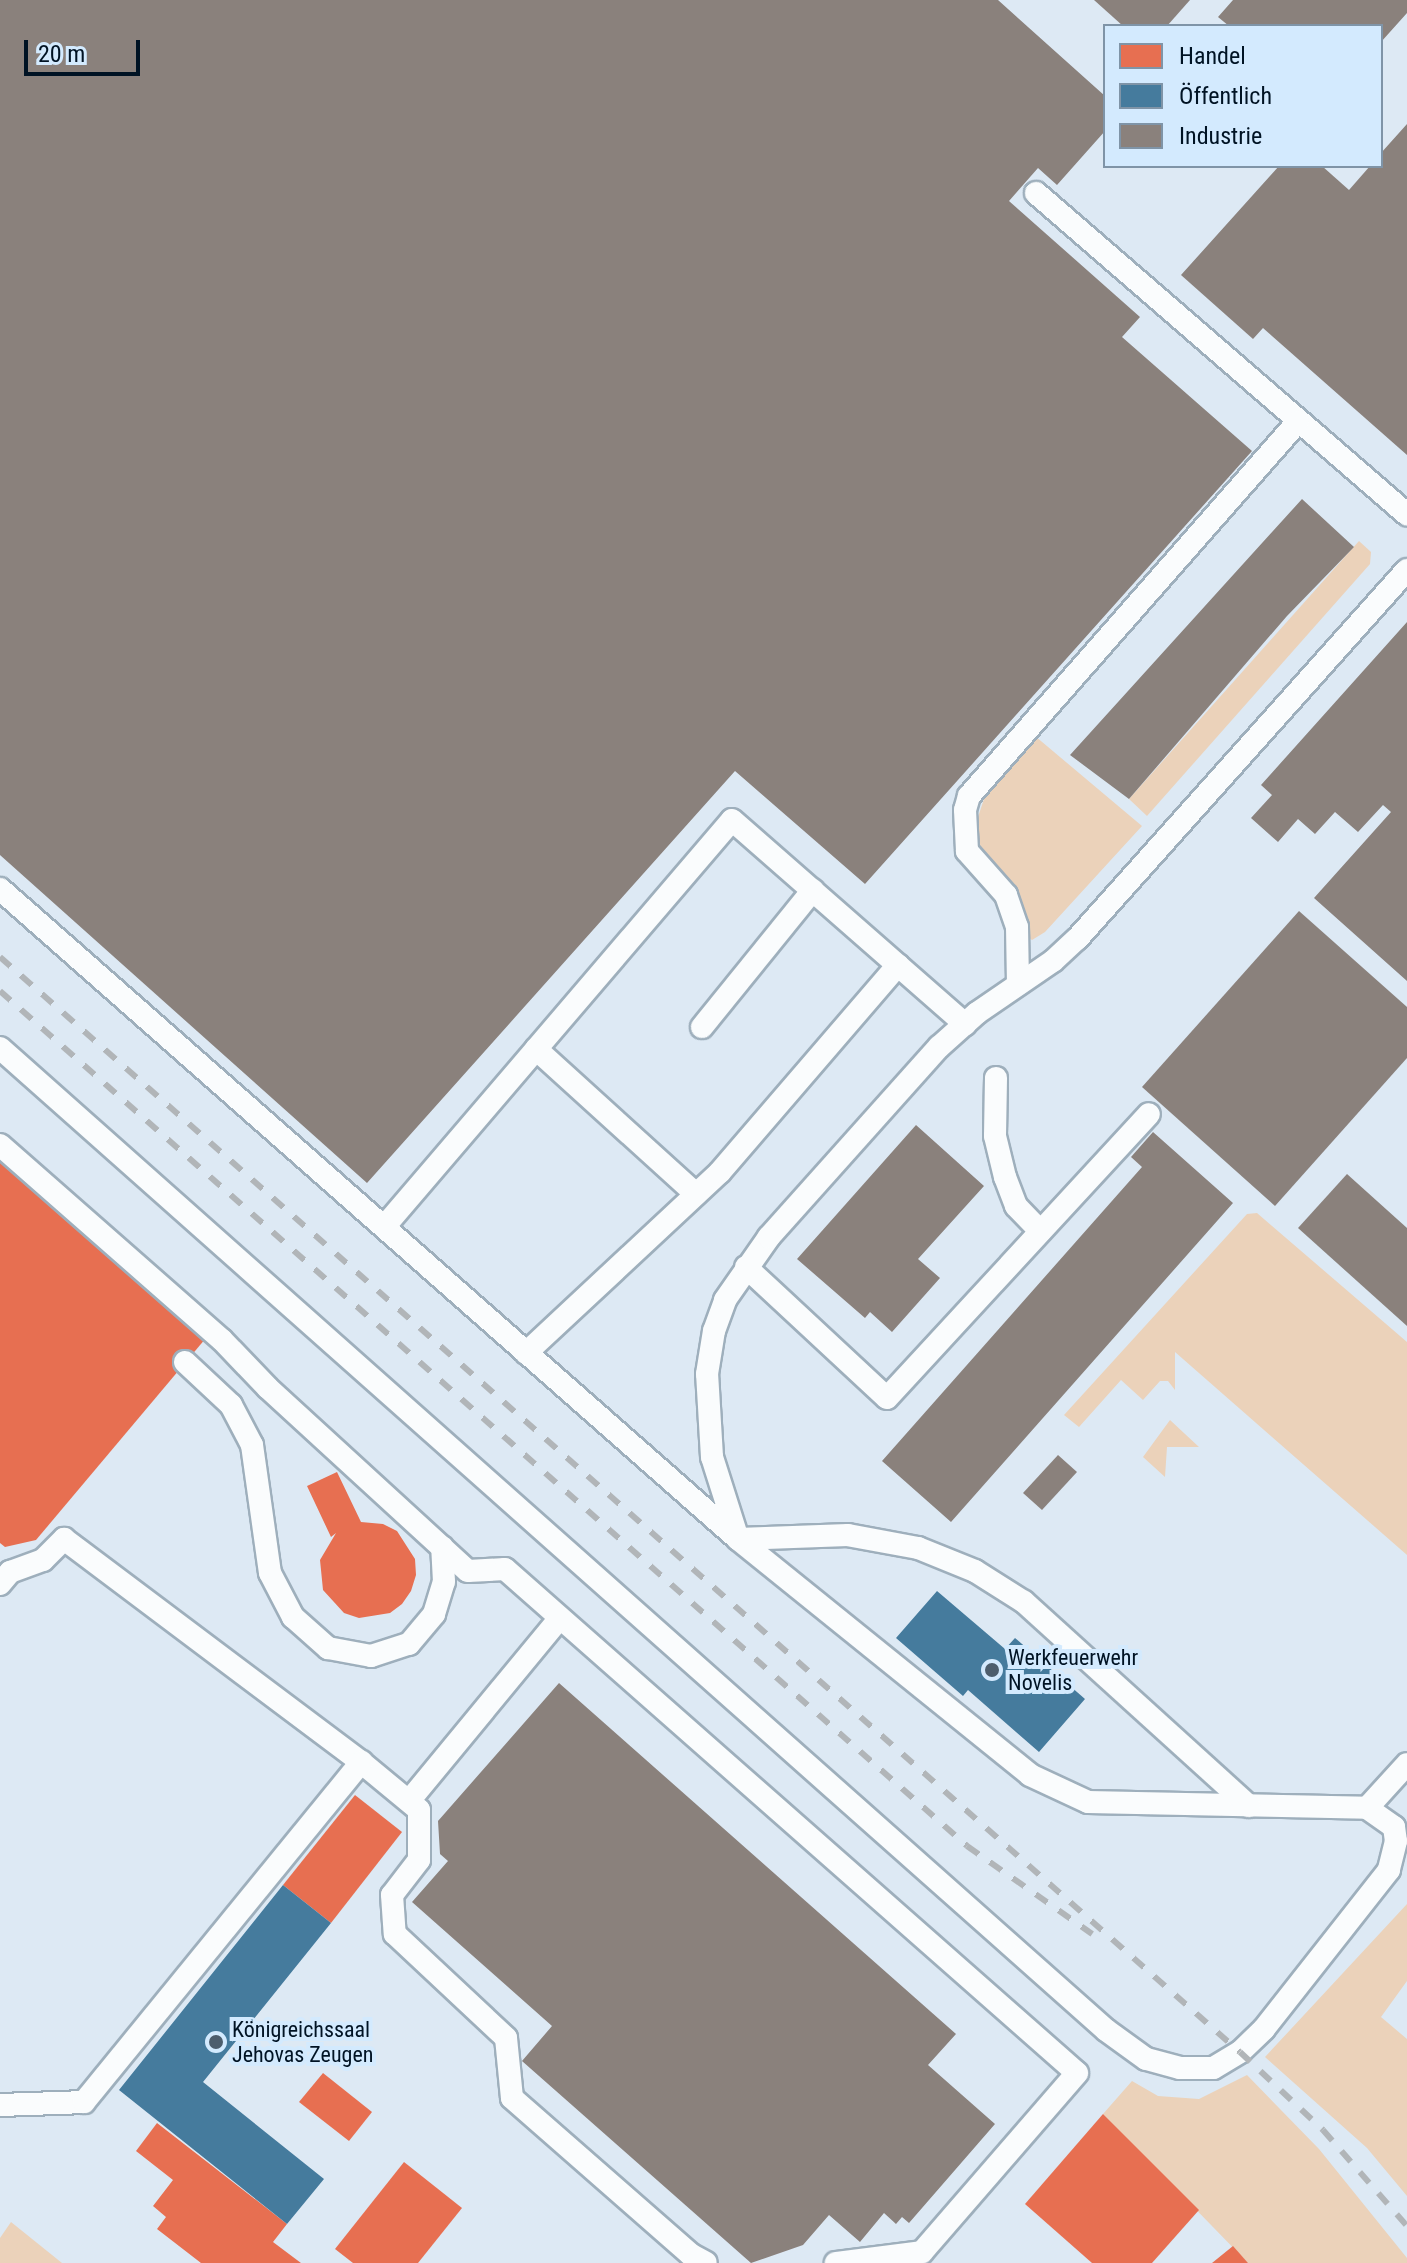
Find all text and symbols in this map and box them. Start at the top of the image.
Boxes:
scale bar [28,24,144,74]
legend [1103,24,1383,168]
text: 20 m [38,40,85,68]
text: Handel [1179,42,1246,70]
text: Öffentlich [1179,82,1272,110]
text: Industrie [1179,122,1262,150]
place label: Werkfeuerwehr Novelis [1008,1644,1138,1696]
marker: Werkfeuerwehr Novelis [983,1661,1001,1679]
place label: Königreichssaal Jehovas Zeugen [232,2016,373,2068]
marker: Königreichssaal Jehovas Zeugen [207,2033,225,2051]

